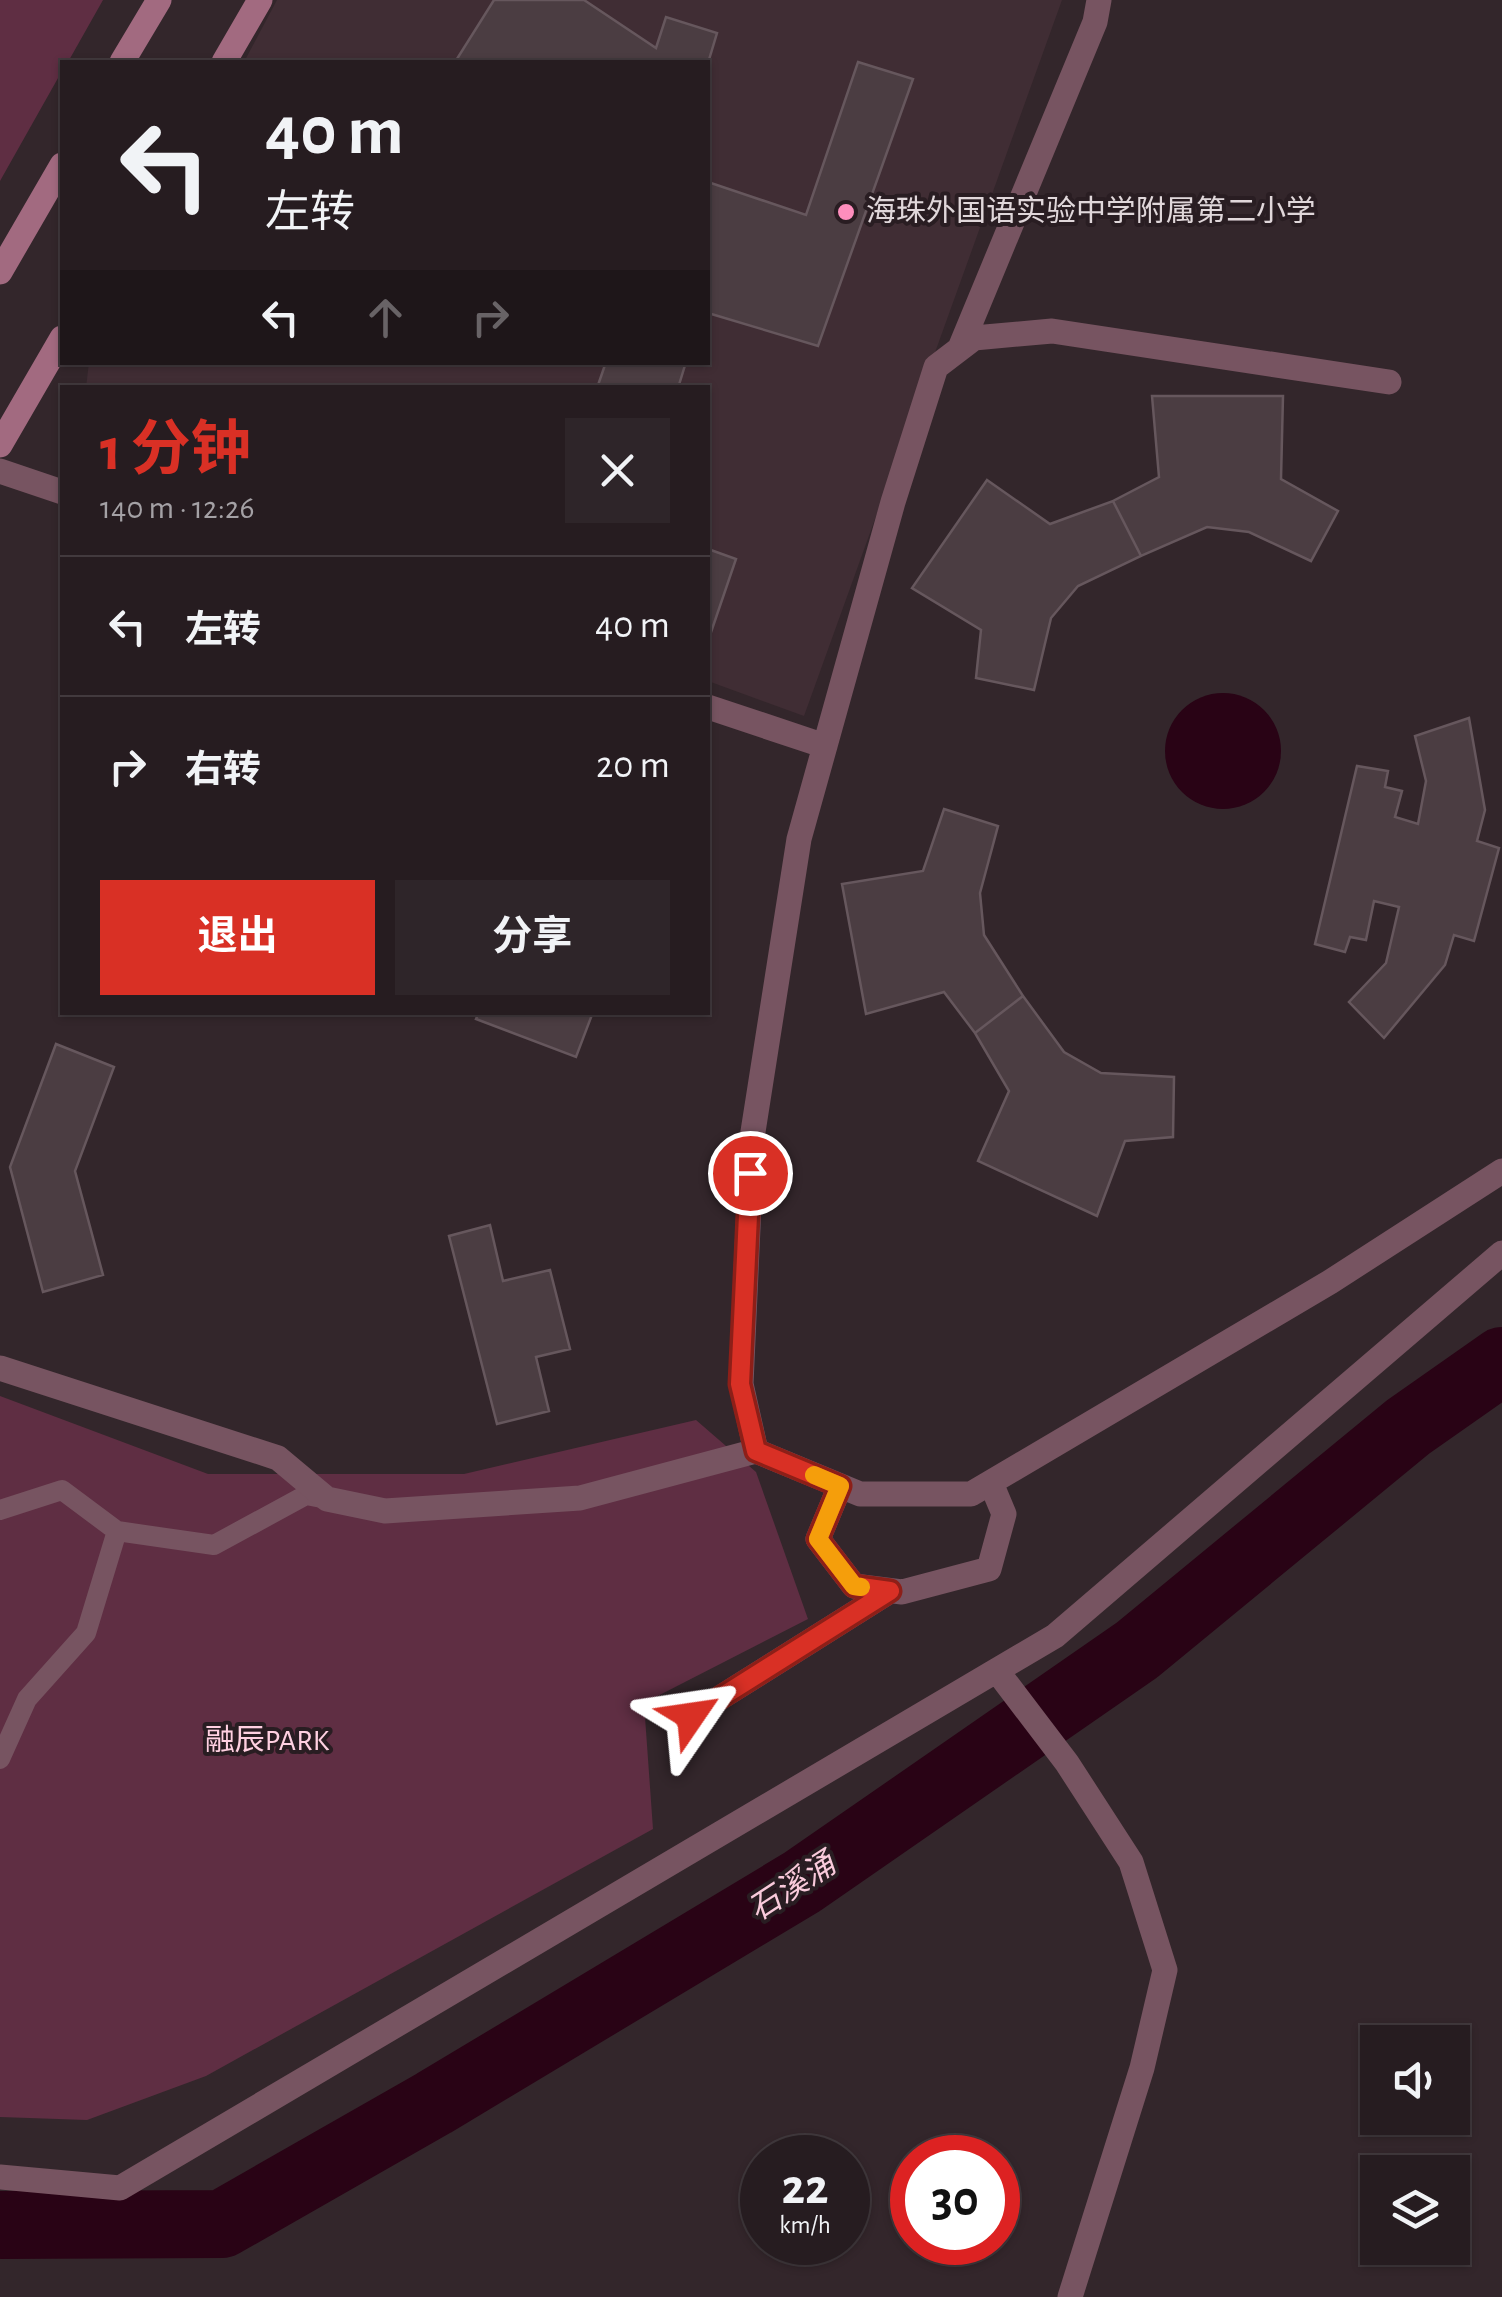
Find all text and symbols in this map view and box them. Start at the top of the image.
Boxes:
text: 40 m [265,97,404,167]
icon: left [100,100,230,230]
text: 左转 [265,191,355,236]
place label: 海珠外国语实验中学附属第二小学 [866,195,1316,227]
marker: 海珠外国语实验中学附属第二小学 [835,201,857,223]
icon: left [253,290,308,345]
icon: ahead [358,290,413,345]
icon: right [463,290,518,345]
button: close [565,418,670,523]
text: 1 分钟 [100,421,251,481]
text: 140 m · 12:26 [100,492,255,524]
icon: left [100,599,155,654]
text: 40 m [595,607,670,645]
text: 左转 [185,612,261,650]
icon: right [100,739,155,794]
text: 20 m [596,747,670,785]
text: 右转 [185,752,261,790]
button: 退出 [100,880,375,995]
button: 分享 [395,880,670,995]
pin [708,1131,793,1216]
icon: arrive [723,1146,778,1201]
position arrow [639,1664,743,1768]
park label: 融辰PARK [205,1724,330,1756]
water label: 石溪涌 [742,1845,843,1927]
map controls [1360,2025,1470,2265]
button: sound [1360,2025,1470,2135]
speed limit sign: 30 [890,2135,1020,2265]
button: layers [1360,2155,1470,2265]
text: 22 [781,2163,829,2213]
text: km/h [779,2213,831,2238]

